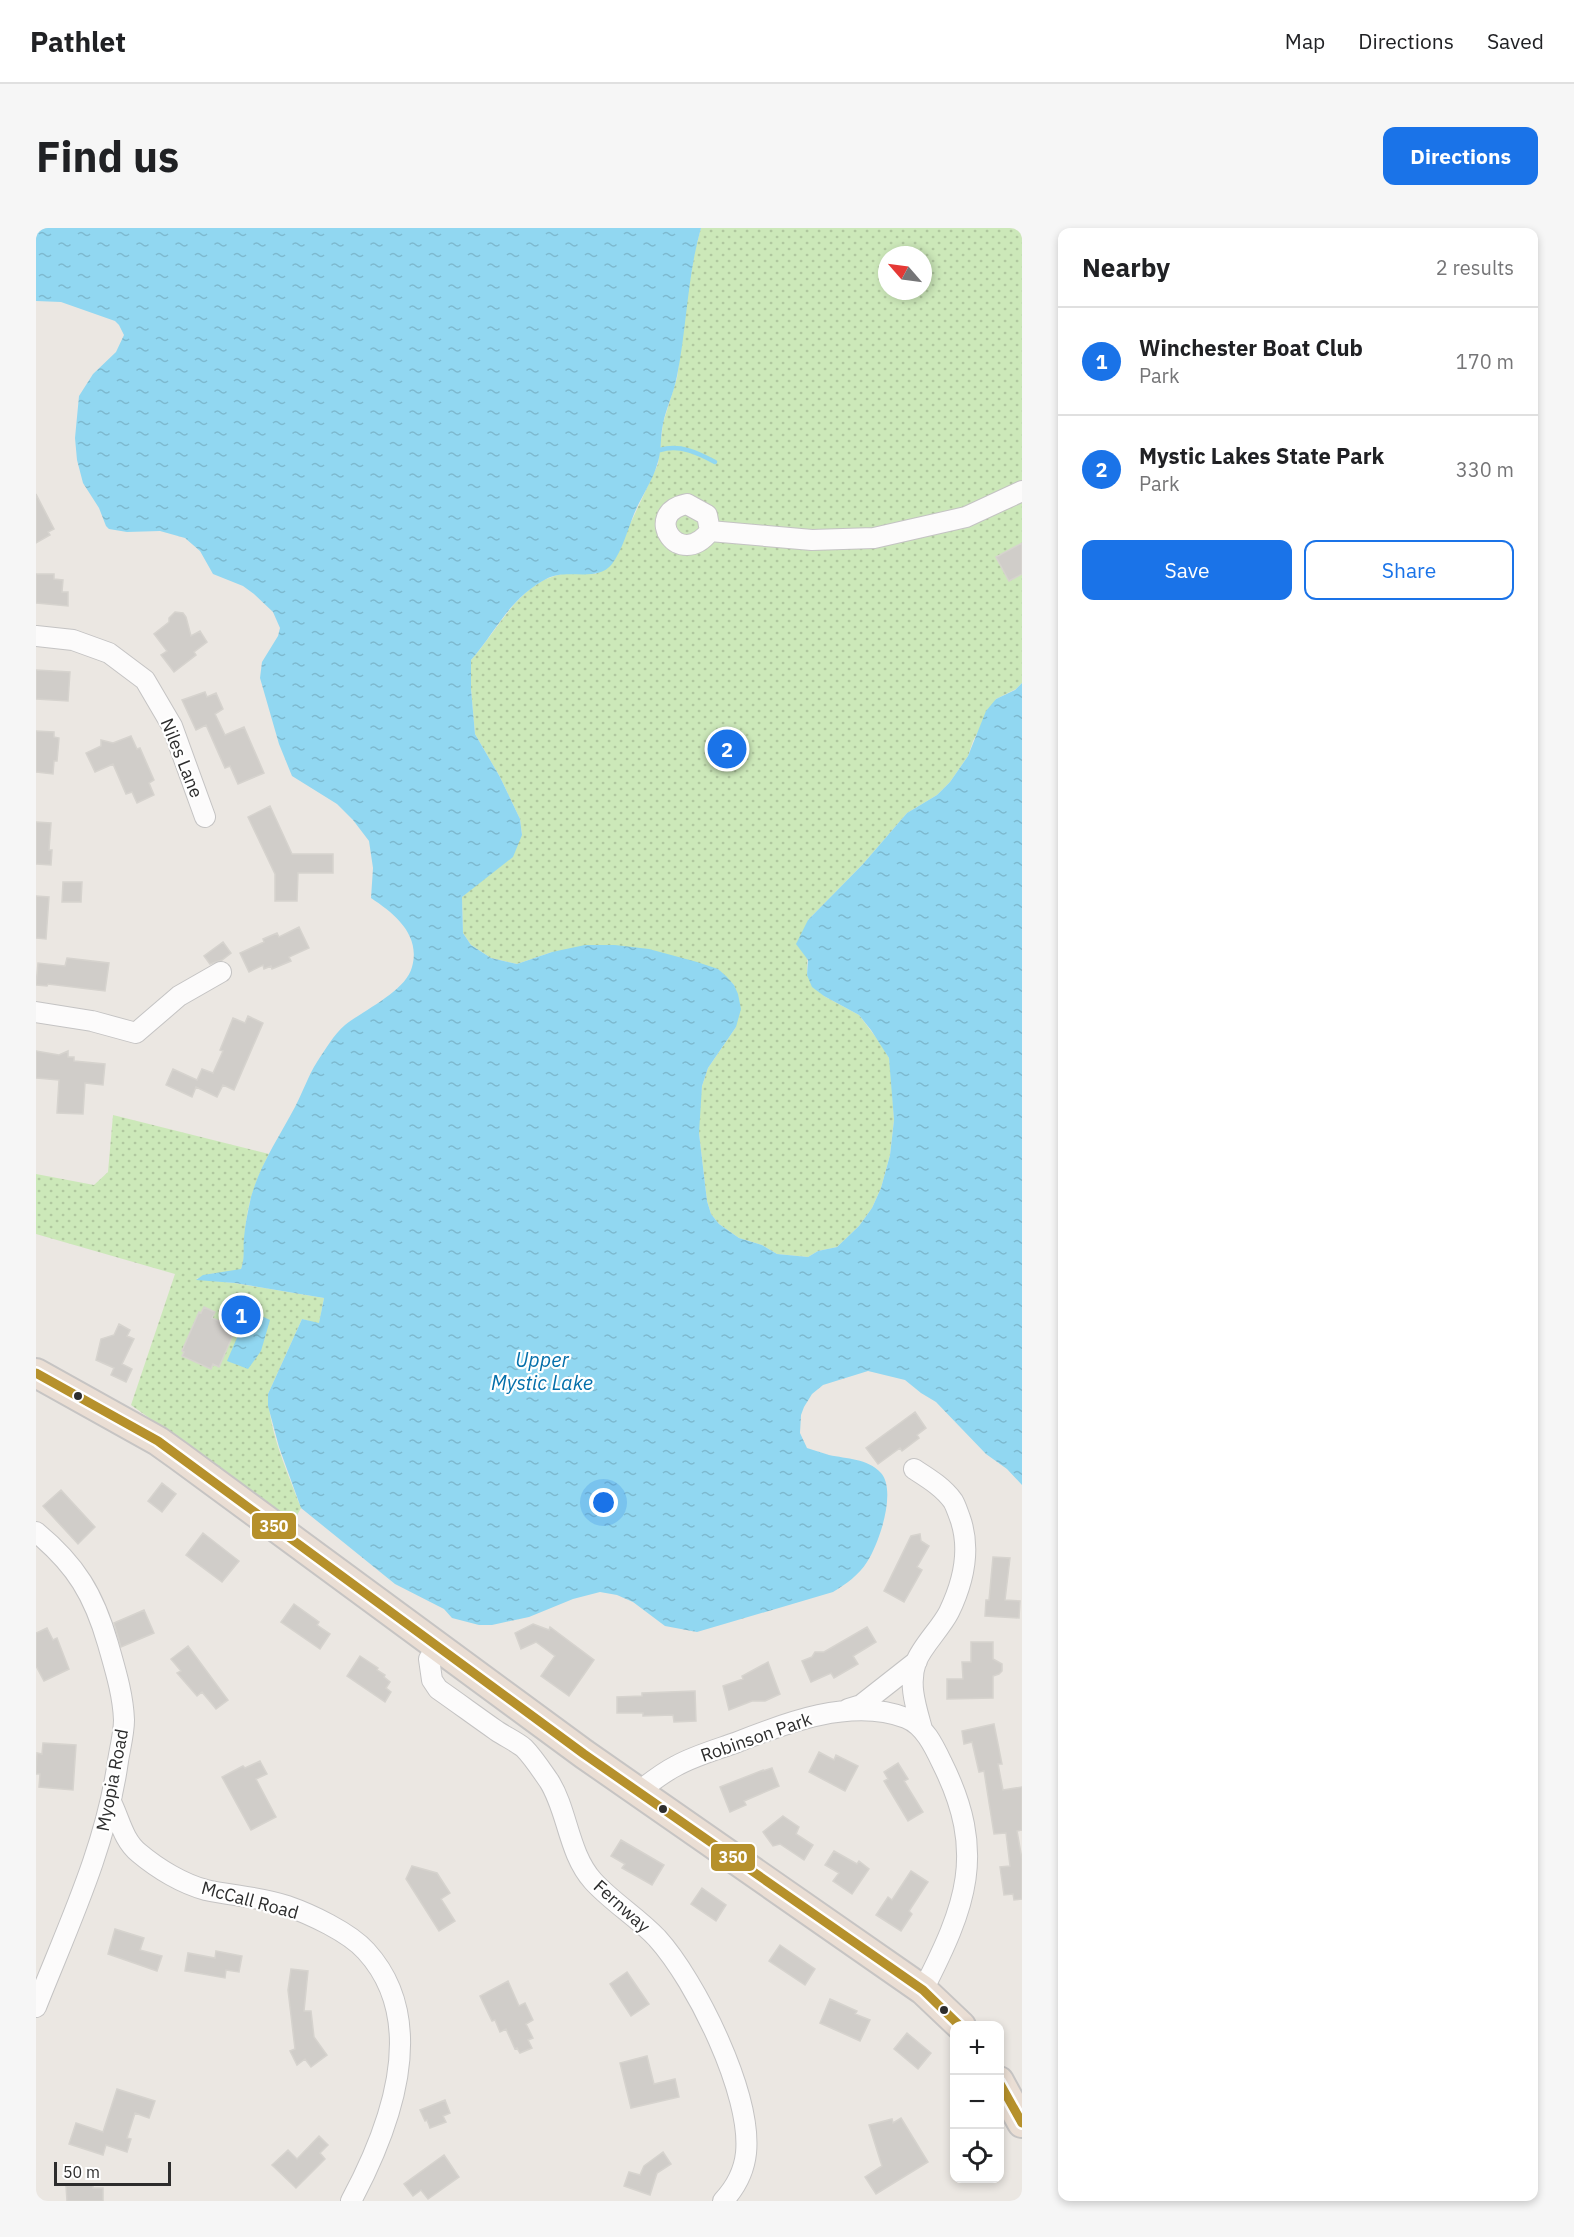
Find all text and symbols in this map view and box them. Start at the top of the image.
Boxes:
text: Pathlet [30,23,126,60]
text: Map [1285,27,1325,55]
text: Directions [1358,27,1454,55]
text: Saved [1487,27,1544,55]
button: Directions [1383,127,1538,185]
text: Find us [36,129,179,184]
north arrow [878,246,932,300]
text: Nearby [1082,250,1170,284]
text: 2 results [1436,254,1514,281]
text: Winchester Boat Club [1139,333,1363,362]
text: 1 [1096,348,1108,375]
text: 170 m [1456,348,1514,375]
text: Park [1139,362,1179,389]
text: Mystic Lakes State Park [1139,441,1384,470]
text: 2 [1096,456,1108,483]
text: 330 m [1456,456,1514,483]
text: Park [1139,470,1179,497]
button: Save [1082,540,1292,600]
button: Share [1304,540,1514,600]
street label: Niles Lane [156,715,208,801]
pin: 2 [708,726,746,772]
pin: 1 [222,1292,260,1338]
water label: Upper Mystic Lake [491,1346,593,1396]
unlabelled marker [72,1390,84,1402]
your location [589,1488,618,1517]
line badge: 350 [251,1512,297,1540]
text: 350 [260,1516,289,1536]
street label: Robinson Park [697,1707,815,1767]
street label: Myopia Road [91,1727,133,1833]
unlabelled marker [657,1803,669,1815]
line badge: 350 [710,1843,756,1872]
text: 350 [719,1847,748,1867]
street label: Fernway [589,1875,655,1937]
street label: McCall Road [199,1876,301,1924]
unlabelled marker [938,2004,950,2016]
map controls [950,2021,1004,2183]
button: + [950,2021,1004,2075]
button: − [950,2075,1004,2129]
button: locate [950,2129,1004,2183]
scale bar [54,2159,171,2186]
text: 50 m [63,2162,100,2182]

